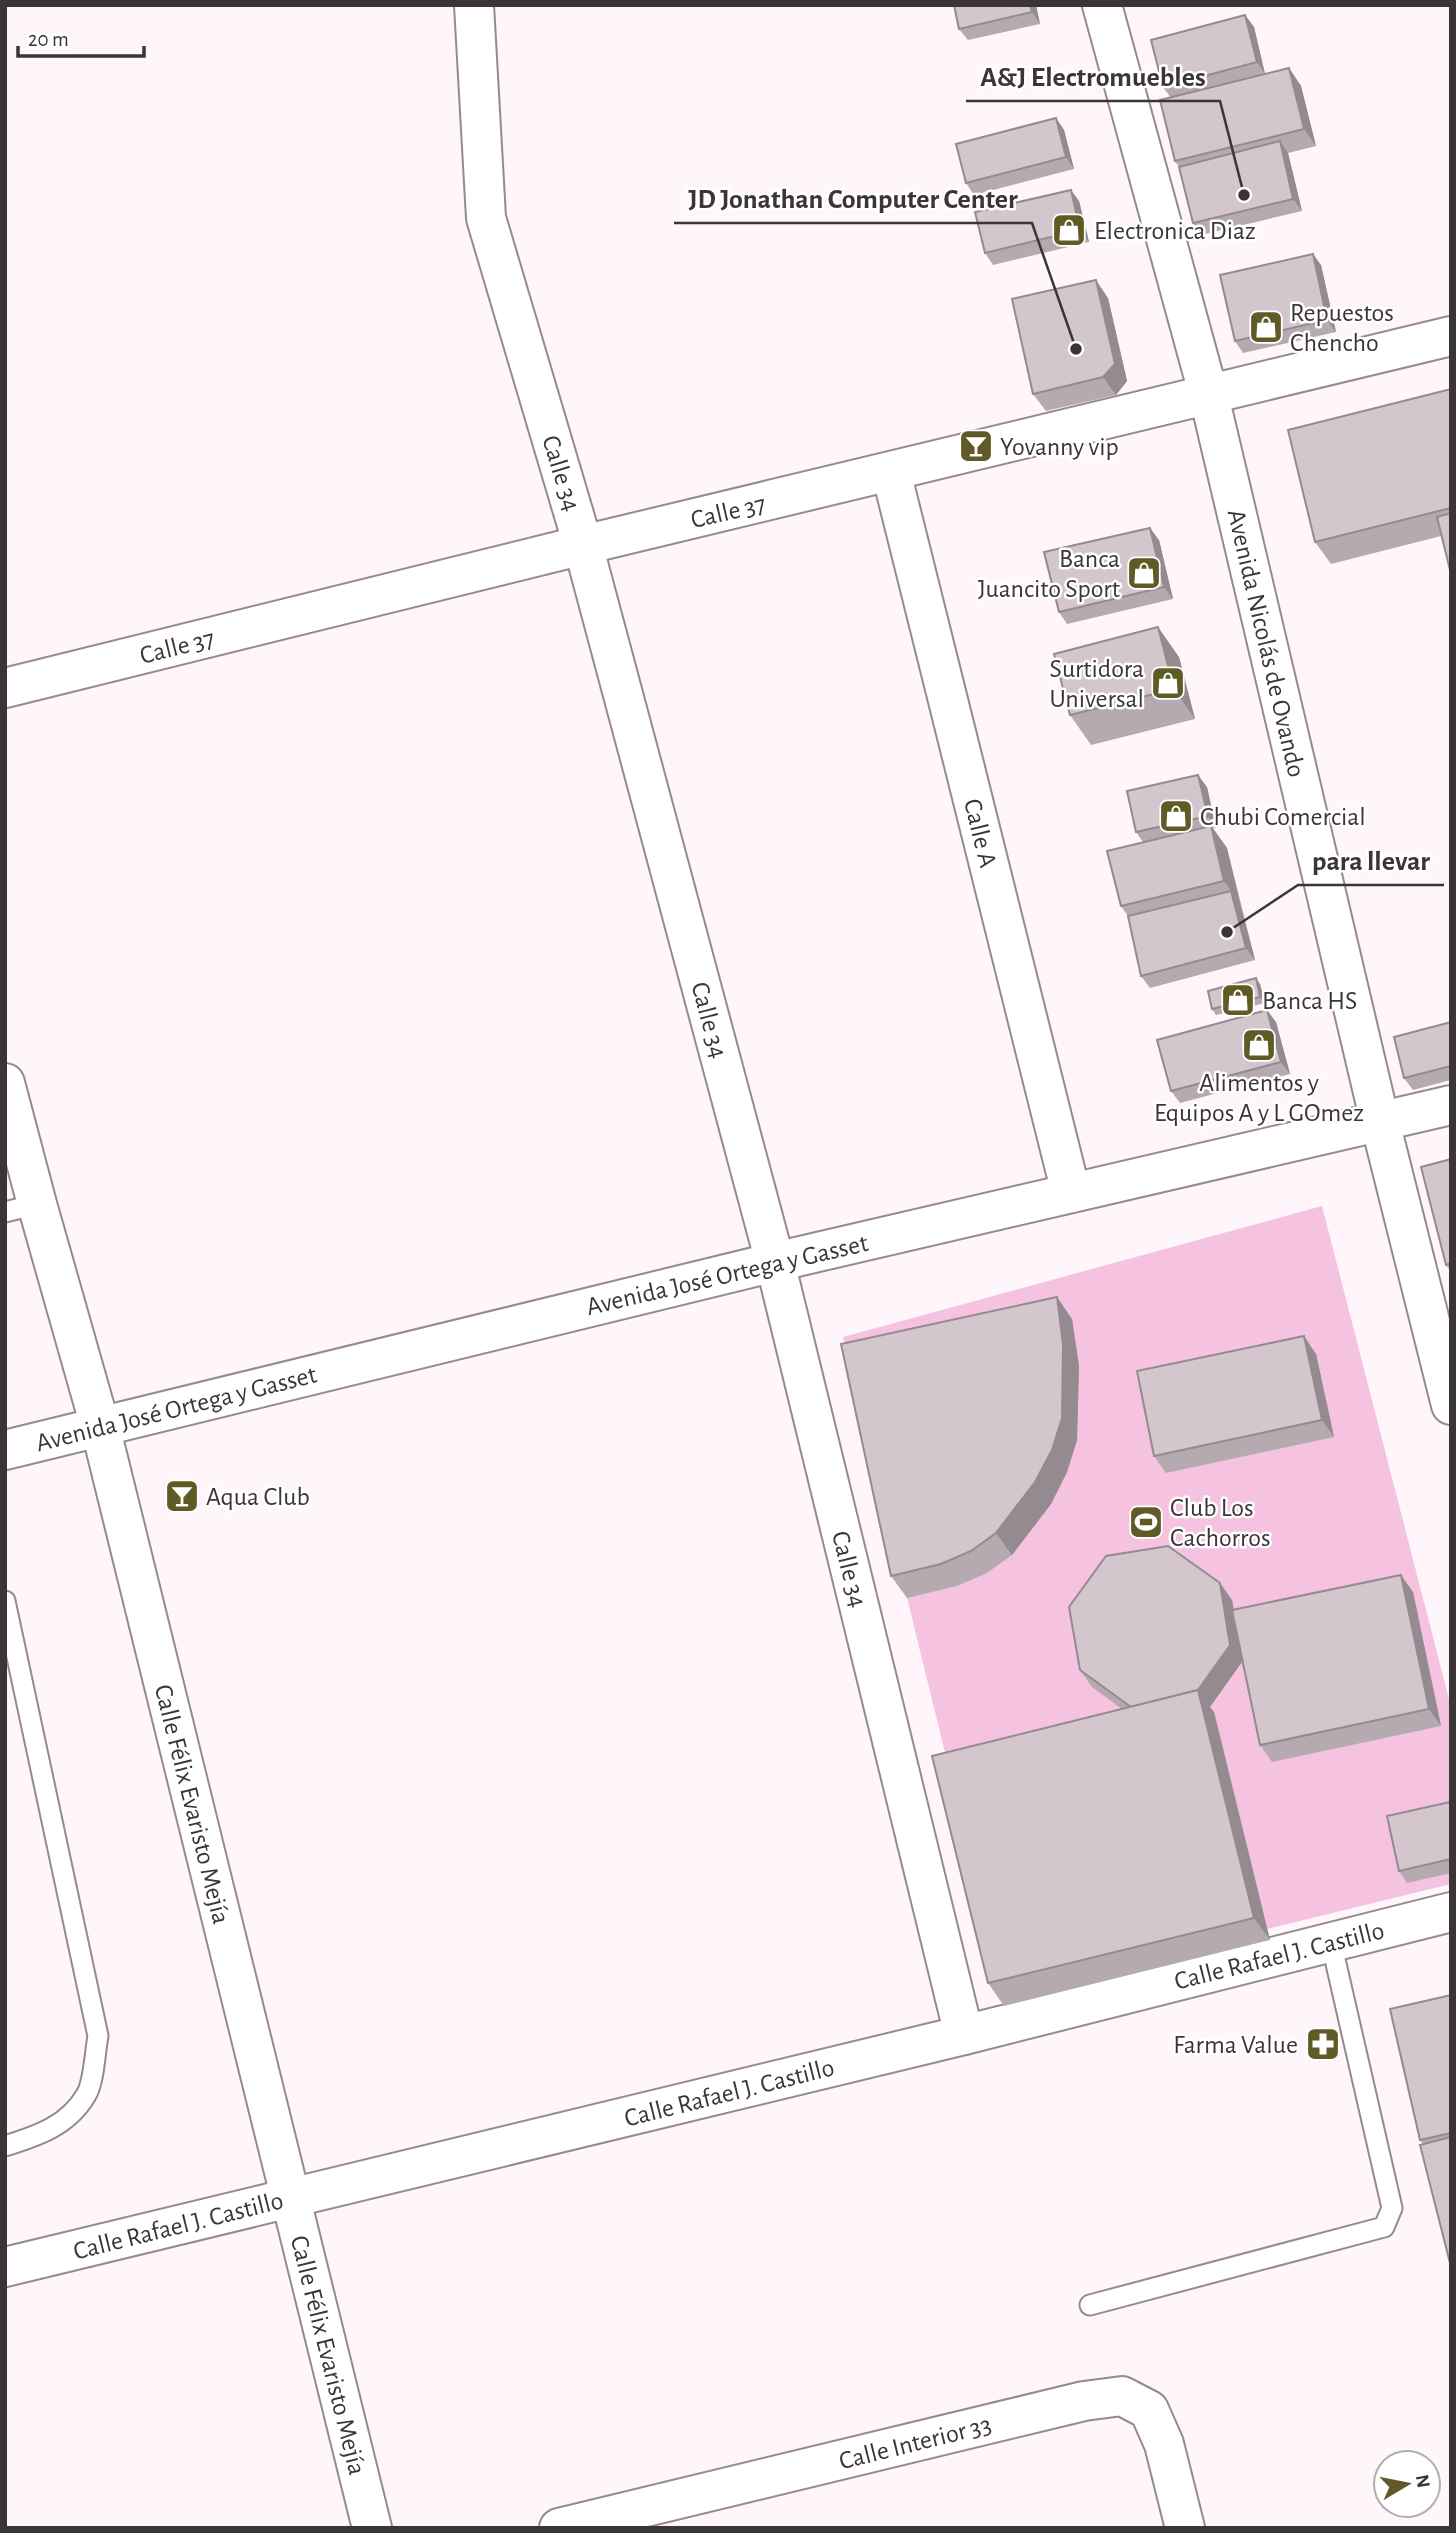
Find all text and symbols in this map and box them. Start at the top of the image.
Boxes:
scale bar [18,14,144,58]
text: 20 m [28,29,69,50]
callout: A&J Electromuebles [966,52,1220,101]
text: A&J Electromuebles [980,64,1206,92]
callout: JD Jonathan Computer Center [674,174,1032,223]
text: JD Jonathan Computer Center [688,186,1018,214]
shop icon: Electronica Diaz [1050,211,1088,249]
place label: Electronica Diaz [1094,218,1256,244]
place label: Repuestos Chencho [1290,300,1394,356]
shop icon: Repuestos Chencho [1247,308,1285,346]
bar icon: Yovanny vip [957,427,995,465]
street label: Calle 34 [537,432,585,514]
place label: Yovanny vip [1000,434,1119,460]
street label: Calle 37 [688,491,768,533]
street label: Avenida Nicolás de Ovando [1223,507,1310,780]
place label: Banca Juancito Sport [978,546,1120,602]
shop icon: Banca Juancito Sport [1125,554,1163,592]
street label: Calle 37 [137,625,218,669]
place label: Surtidora Universal [1049,656,1144,712]
shop icon: Surtidora Universal [1149,664,1187,702]
street label: Calle A [959,796,1001,870]
shop icon: Chubi Comercial [1157,797,1195,835]
place label: Chubi Comercial [1200,804,1366,830]
callout: para llevar [1298,836,1444,885]
text: para llevar [1312,848,1430,876]
street label: Calle 34 [686,979,732,1061]
shop icon: Banca HS [1219,981,1257,1019]
place label: Banca HS [1262,988,1357,1014]
shop icon: Alimentos y Equipos A y L GOmez [1240,1026,1278,1064]
place label: Alimentos y Equipos A y L GOmez [1154,1070,1364,1126]
street label: Avenida José Ortega y Gasset [584,1230,871,1320]
street label: Avenida José Ortega y Gasset [33,1361,319,1456]
bar icon: Aqua Club [163,1477,201,1515]
place label: Aqua Club [206,1484,310,1510]
place label: Club Los Cachorros [1170,1495,1271,1551]
sports icon: Club Los Cachorros [1127,1503,1165,1541]
street label: Calle 34 [827,1528,871,1610]
street label: Calle Félix Evaristo Mejía [150,1682,234,1927]
street label: Calle Rafael J. Castillo [1172,1917,1387,1995]
pharmacy icon: Farma Value [1304,2025,1342,2063]
place label: Farma Value [1173,2032,1298,2058]
street label: Calle Rafael J. Castillo [622,2054,837,2132]
street label: Calle Rafael J. Castillo [71,2187,286,2265]
street label: Calle Félix Evaristo Mejía [286,2233,370,2478]
street label: Calle Interior 33 [836,2411,994,2474]
north arrow [1372,2449,1442,2519]
text: N [1412,2473,1433,2489]

